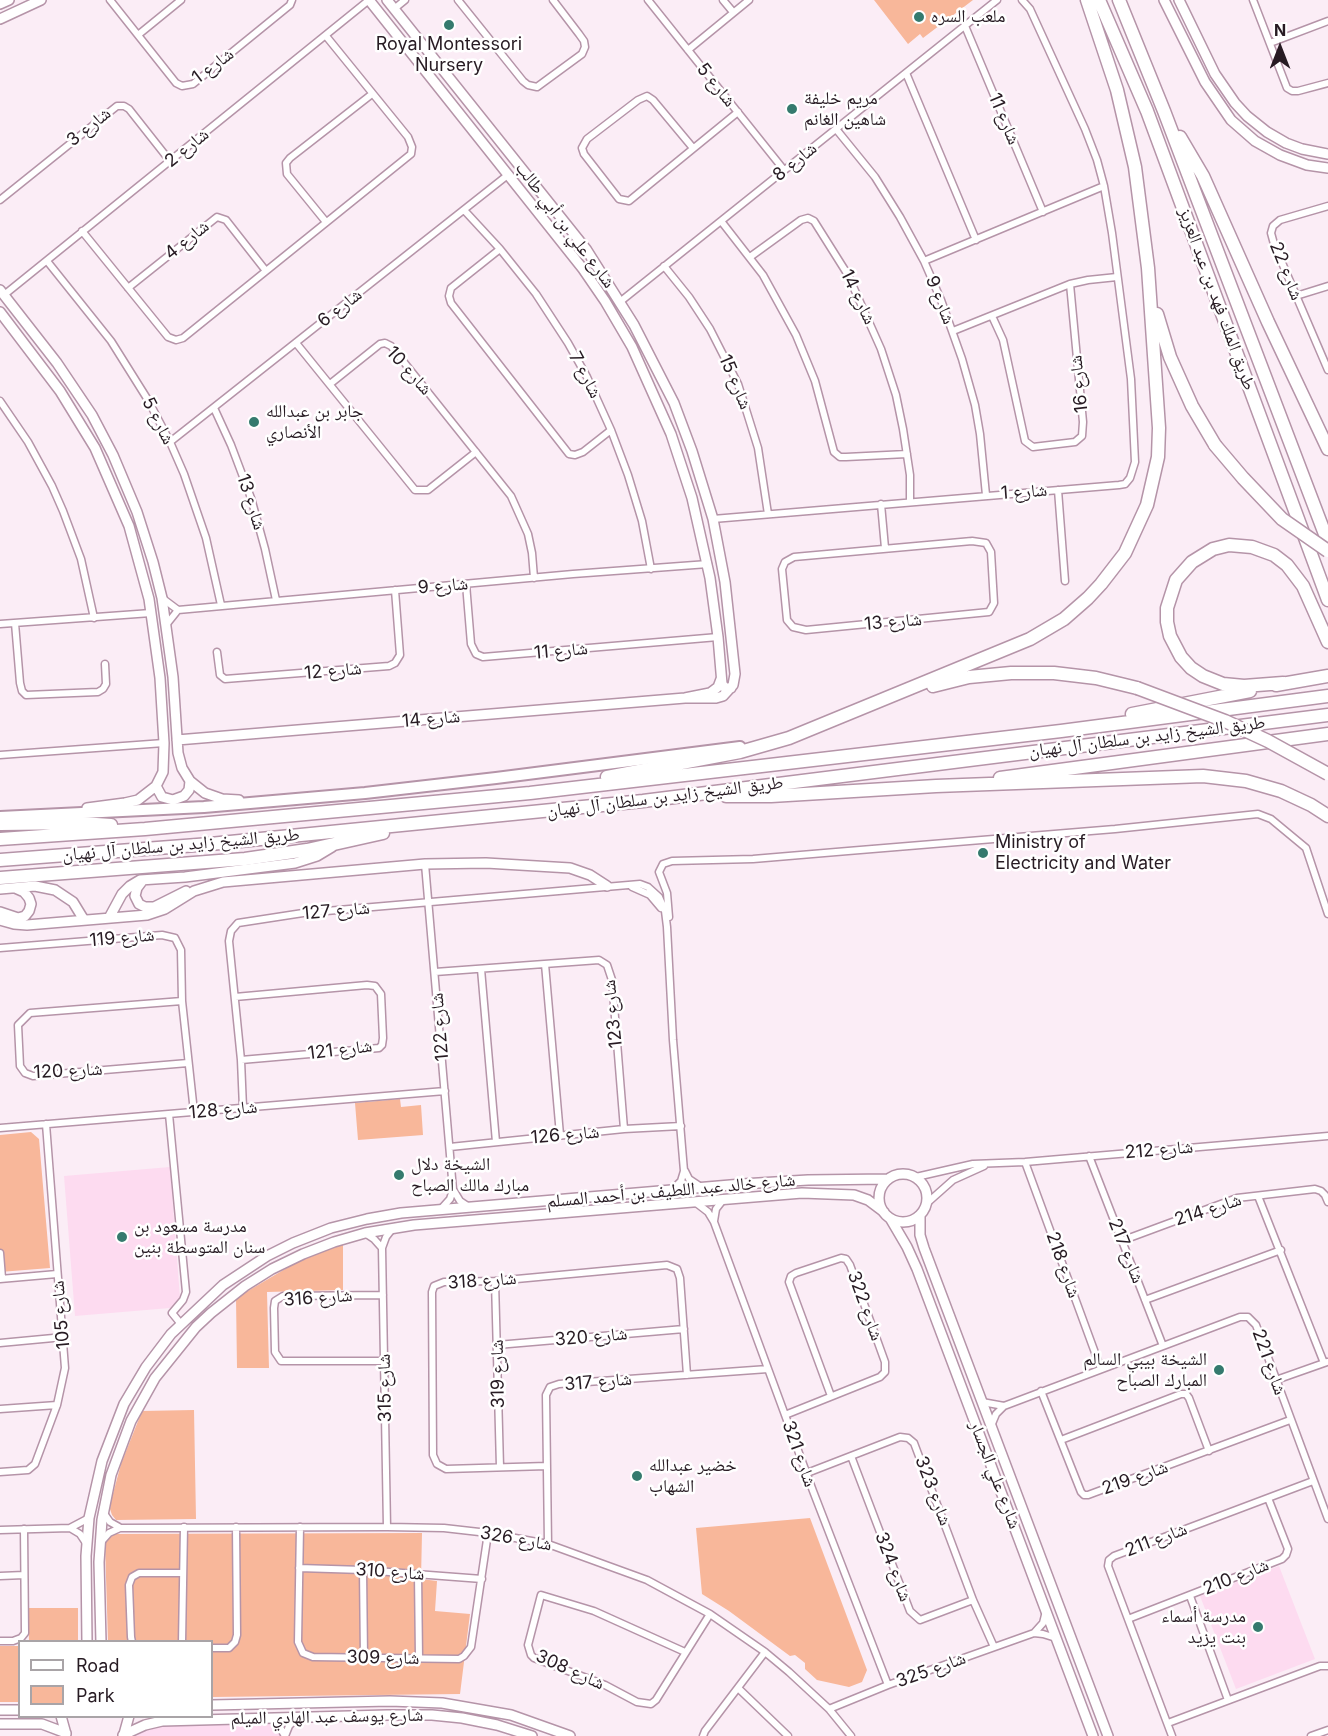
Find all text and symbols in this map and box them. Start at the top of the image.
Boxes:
place label: ملعب السره [931,6,1005,28]
marker: ملعب السره [912,10,926,24]
marker: Royal Montessori Nursery [442,18,456,32]
north arrow [1250,18,1310,78]
text: N [1274,20,1286,40]
place label: Royal Montessori Nursery [376,34,522,76]
street label: شارع 1 [188,43,238,89]
street label: شارع 5 [692,59,740,111]
place label: مريم خليفة شاهين الغانم [804,88,886,130]
street label: شارع 11 [984,90,1024,148]
marker: مريم خليفة شاهين الغانم [785,102,799,116]
street label: شارع 3 [63,103,115,151]
street label: شارع 2 [161,124,213,172]
street label: شارع 8 [769,138,821,186]
street label: شارع علي بن أبي طالب [511,158,619,292]
street label: طريق الملك فهد بن عبد العزيز [1174,205,1260,393]
street label: شارع 4 [160,216,214,264]
street label: شارع 22 [1265,239,1307,303]
street label: شارع 14 [836,266,880,328]
street label: شارع 9 [921,273,959,327]
street label: شارع 6 [313,284,367,332]
street label: شارع 10 [382,342,436,400]
street label: شارع 7 [564,348,606,402]
street label: شارع 15 [714,351,756,413]
street label: شارع 16 [1065,354,1093,414]
street label: شارع 5 [137,394,179,448]
place label: جابر بن عبدالله الأنصاري [266,401,363,444]
marker: جابر بن عبدالله الأنصاري [247,415,261,429]
street label: شارع 13 [232,471,270,533]
street label: شارع 1 [1000,480,1048,504]
street label: شارع 9 [417,573,469,599]
street label: شارع 13 [863,609,923,635]
street label: شارع 11 [533,638,589,664]
street label: شارع 12 [303,658,363,684]
street label: شارع 14 [401,706,461,732]
street label: طريق الشيخ زايد بن سلطان آل نهيان [1027,712,1267,762]
street label: طريق الشيخ زايد بن سلطان آل نهيان [545,772,785,822]
street label: طريق الشيخ زايد بن سلطان آل نهيان [61,824,301,866]
place label: Ministry of Electricity and Water [995,832,1171,874]
marker: Ministry of Electricity and Water [976,846,990,860]
street label: شارع 127 [301,897,371,925]
street label: شارع 119 [89,924,155,952]
street label: شارع 123 [599,979,627,1049]
street label: شارع 122 [426,992,454,1062]
street label: شارع 121 [306,1035,374,1065]
street label: شارع 120 [33,1058,103,1084]
street label: شارع 128 [188,1096,258,1124]
street label: شارع 126 [530,1121,600,1149]
street label: شارع 212 [1124,1136,1194,1164]
place label: الشيخة دلال مبارك مالك الصباح [411,1154,529,1196]
marker: الشيخة دلال مبارك مالك الصباح [392,1168,406,1182]
street label: شارع خالد عبد اللطيف بن أحمد المسلم [546,1169,796,1213]
street label: شارع 214 [1172,1189,1244,1231]
place label: مدرسة مسعود بن سنان المتوسطة بنين [134,1216,265,1258]
street label: شارع 217 [1103,1216,1149,1286]
street label: شارع 218 [1041,1229,1085,1301]
marker: مدرسة مسعود بن سنان المتوسطة بنين [115,1230,129,1244]
street label: شارع 318 [447,1268,517,1294]
street label: شارع 322 [842,1268,888,1344]
street label: شارع 105 [47,1280,75,1350]
street label: شارع 316 [283,1285,353,1311]
street label: شارع 320 [554,1323,628,1351]
street label: شارع 221 [1247,1326,1291,1398]
street label: شارع 319 [487,1339,509,1409]
place label: الشيخة بيبي السالم المبارك الصباح [1083,1349,1207,1392]
street label: شارع 315 [374,1353,396,1423]
marker: الشيخة بيبي السالم المبارك الصباح [1212,1363,1226,1377]
street label: شارع 317 [563,1368,633,1396]
street label: شارع 321 [777,1418,821,1490]
street label: شارع علي الجسار [965,1418,1025,1532]
street label: شارع 323 [910,1453,956,1529]
place label: خضير عبدالله الشهاب [649,1455,737,1498]
street label: شارع 219 [1099,1456,1171,1500]
marker: خضير عبدالله الشهاب [630,1469,644,1483]
street label: شارع 211 [1122,1518,1190,1562]
street label: شارع 326 [478,1522,554,1556]
street label: شارع 324 [870,1529,916,1605]
street label: شارع 210 [1200,1554,1272,1600]
street label: شارع 310 [355,1559,425,1585]
place label: مدرسة أسماء بنت يزيد [1161,1606,1246,1648]
marker: مدرسة أسماء بنت يزيد [1251,1620,1265,1634]
legend [18,1640,213,1718]
street label: شارع 308 [532,1645,608,1695]
street label: شارع 309 [346,1647,420,1669]
street label: شارع 325 [893,1647,969,1693]
text: Road [76,1655,119,1676]
text: Park [76,1685,115,1706]
street label: شارع يوسف عبد الهادي الميلم [231,1705,423,1729]

